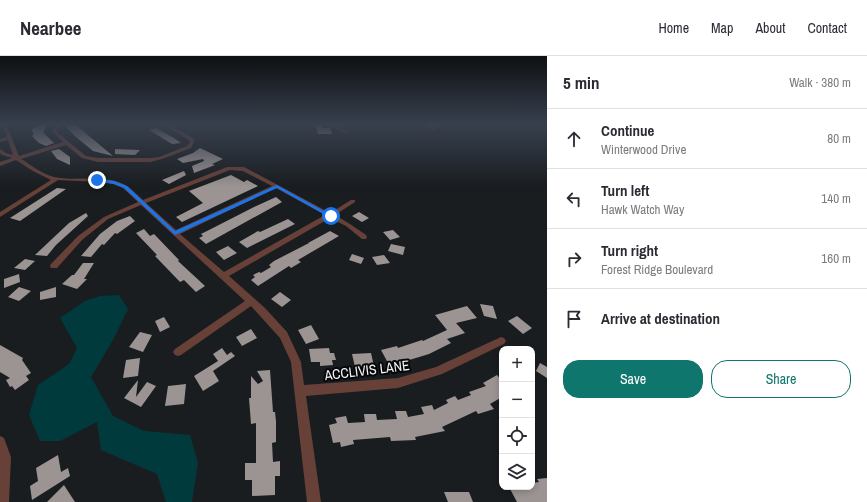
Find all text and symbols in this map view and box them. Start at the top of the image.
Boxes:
text: Nearbee [20,15,81,41]
text: Home [658,19,689,37]
text: Map [711,19,733,37]
text: About [755,19,785,37]
text: Contact [807,19,847,37]
text: 5 min [563,71,599,94]
text: Walk · 380 m [789,74,851,91]
text: Continue [601,120,654,141]
icon: ahead [563,128,585,150]
text: 80 m [827,130,851,147]
text: Winterwood Drive [601,141,686,158]
route end [88,171,106,189]
text: Turn left [601,180,649,201]
icon: left [563,188,585,210]
text: 140 m [821,190,851,207]
text: Hawk Watch Way [601,201,684,218]
route start [322,207,340,225]
text: Turn right [601,240,658,261]
icon: right [563,248,585,270]
text: 160 m [821,250,851,267]
text: Forest Ridge Boulevard [601,261,713,278]
icon: arrive [563,308,585,330]
text: Arrive at destination [601,308,720,329]
map controls [499,346,535,490]
button: + [499,346,535,382]
street label: ACCLIVIS LANE [322,356,411,384]
button: Save [563,360,703,398]
button: Share [711,360,851,398]
button: − [499,382,535,418]
button: locate [499,418,535,454]
button: layers [499,454,535,490]

